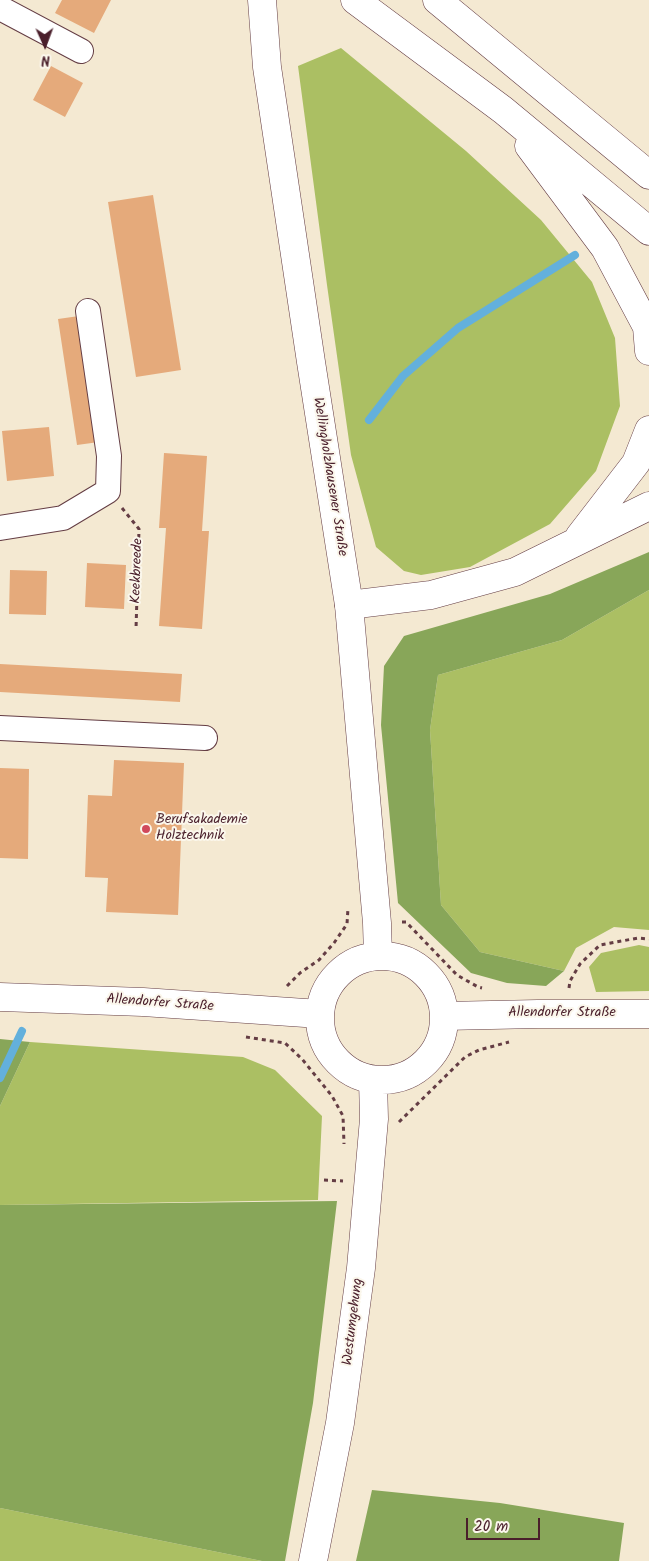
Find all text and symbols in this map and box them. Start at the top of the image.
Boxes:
north arrow [20,20,70,70]
text: N [41,49,50,71]
street label: Wellingholzhausener Straße [308,396,350,558]
street label: Keekbreede [128,538,148,604]
place label: Berufsakademie Holztechnik [156,813,248,846]
marker: Berufsakademie Holztechnik [140,823,152,835]
street label: Allendorfer Straße [106,992,214,1016]
street label: Allendorfer Straße [508,1006,616,1022]
street label: Westumgehung [340,1277,368,1367]
scale bar [469,1508,543,1540]
text: 20 m [474,1515,508,1539]

